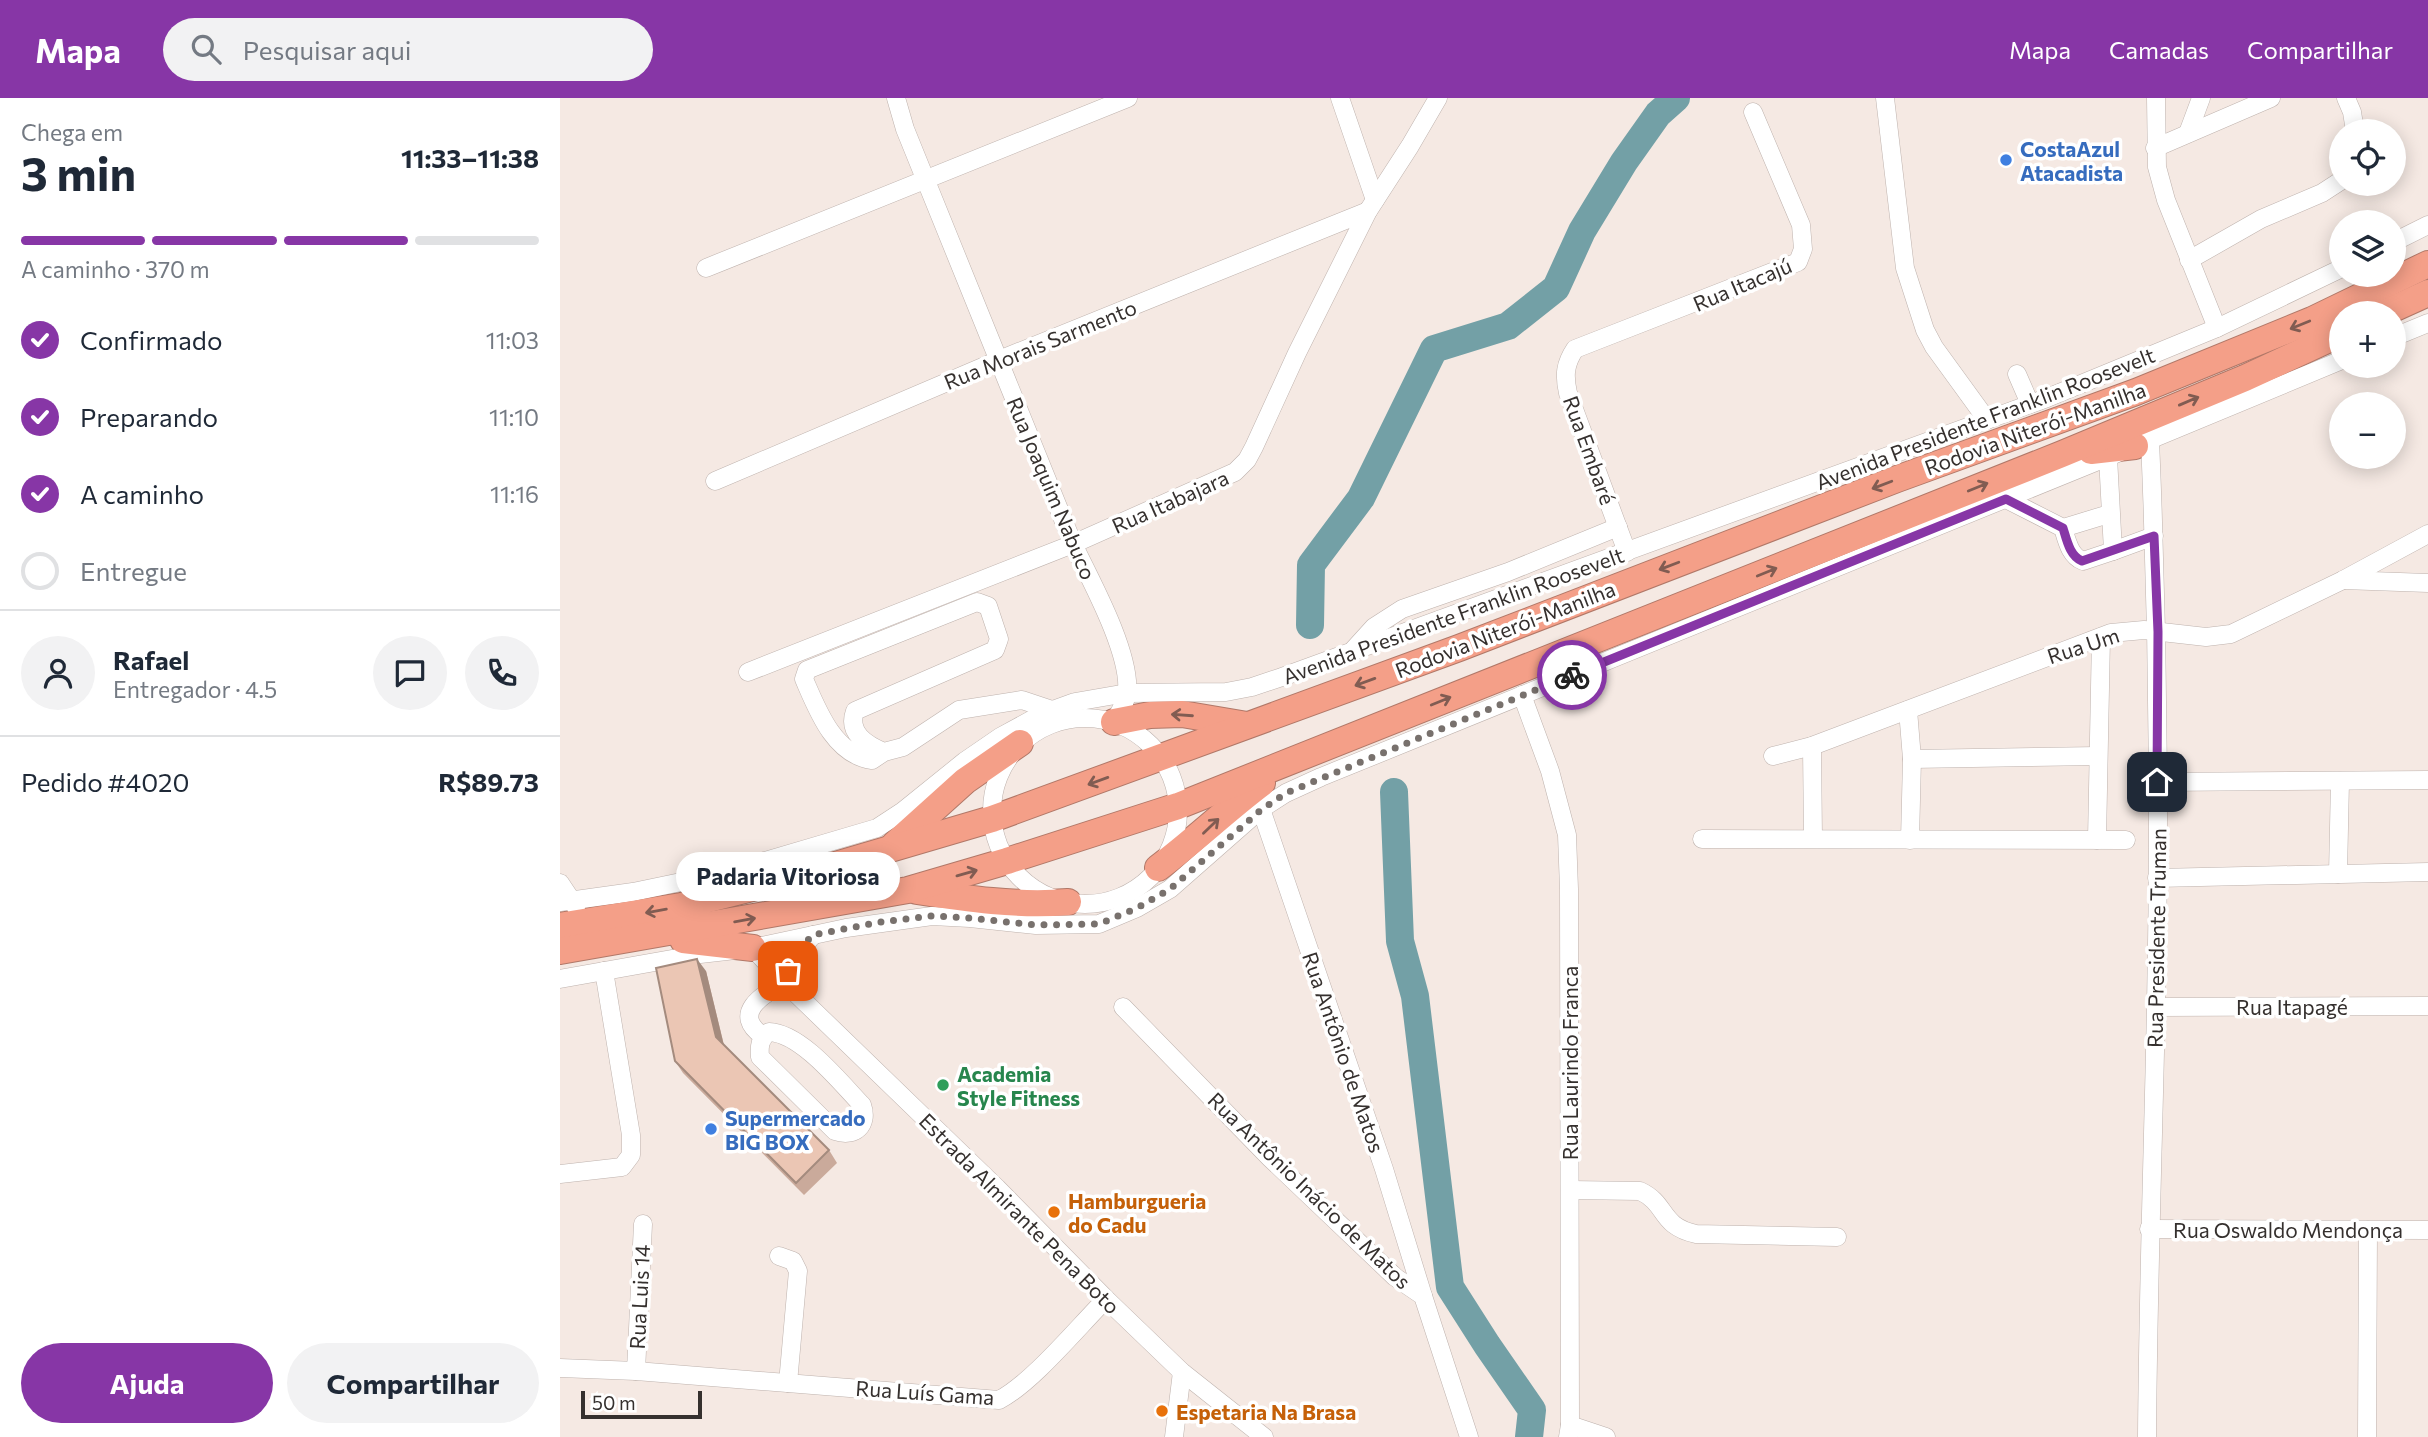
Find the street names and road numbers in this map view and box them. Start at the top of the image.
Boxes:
street label: Rua Itacajú [1689,252,1795,316]
street label: Rua Morais Sarmento [940,294,1140,394]
street label: Avenida Presidente Franklin Roosevelt [1812,342,2158,494]
street label: Rodovia Niterói-Manilha [1921,376,2149,480]
street label: Rua Embaré [1559,392,1621,508]
street label: Rua Joaquim Nabuco [1002,393,1102,583]
street label: Rua Itabajara [1108,464,1232,538]
street label: Avenida Presidente Franklin Roosevelt [1279,542,1627,688]
street label: Rodovia Niterói-Manilha [1391,575,1619,683]
street label: Rua Um [2044,622,2122,668]
street label: Rua Presidente Truman [2142,828,2170,1048]
street label: Rua Antônio de Matos [1298,948,1390,1156]
street label: Rua Laurindo Franca [1557,966,1582,1160]
street label: Rua Itapagé [2236,994,2348,1019]
street label: Rua Antônio Inácio de Matos [1204,1087,1416,1293]
street label: Estrada Almirante Pena Boto [915,1108,1125,1318]
street label: Rua Oswaldo Mendonça [2173,1217,2403,1242]
street label: Rua Luis 14 [624,1244,654,1350]
street label: Rua Luís Gama [855,1375,995,1409]

